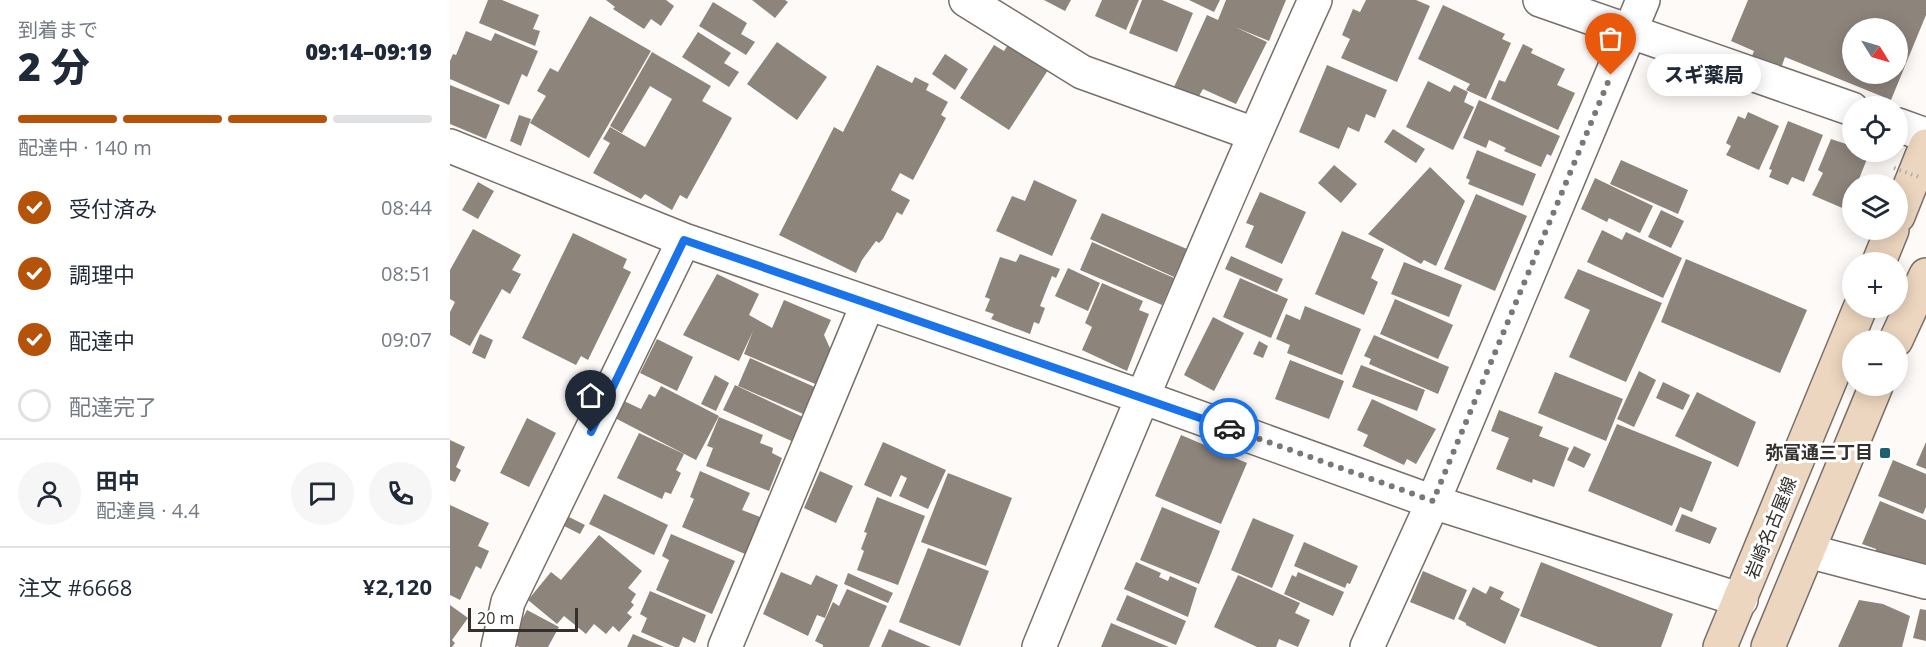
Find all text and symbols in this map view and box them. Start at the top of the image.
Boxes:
pin [1585,13,1636,75]
text: 到着まで [18,16,98,43]
north arrow [1842,18,1908,84]
map controls [1842,18,1908,396]
icon: bag [1594,22,1627,55]
text: 09:14–09:19 [305,36,432,66]
text: 2 分 [18,39,90,92]
callout: スギ薬局 [1647,54,1761,96]
text: スギ薬局 [1664,61,1744,88]
button: locate [1842,96,1908,162]
text: 配達中 · 140 m [18,134,152,161]
button: layers [1842,174,1908,240]
icon: check [18,191,51,224]
text: 受付済み [69,193,157,223]
text: 08:44 [381,194,432,221]
button: + [1842,252,1908,318]
icon: check [18,257,51,290]
text: 調理中 [69,259,135,289]
text: 08:51 [381,260,432,287]
icon: check [18,323,51,356]
text: 配達中 [69,325,135,355]
text: 09:07 [381,326,432,353]
button: − [1842,330,1908,396]
pin [565,370,616,432]
icon: home [574,379,607,412]
text: 配達完了 [69,391,157,421]
courier [1199,398,1259,458]
icon: car [1213,412,1246,445]
place label: 弥富通三丁目 [1765,440,1873,464]
marker: 弥富通三丁目 [1878,446,1892,460]
button: person [18,462,81,525]
button: chat [291,462,354,525]
button: phone [369,462,432,525]
text: 田中 [96,465,140,495]
street label: 岩崎名古屋線 [1739,473,1801,582]
text: 配達員 · 4.4 [96,497,200,524]
text: ¥2,120 [363,571,432,601]
text: 注文 #6668 [18,572,132,602]
scale bar [468,605,578,632]
text: 20 m [477,607,514,629]

